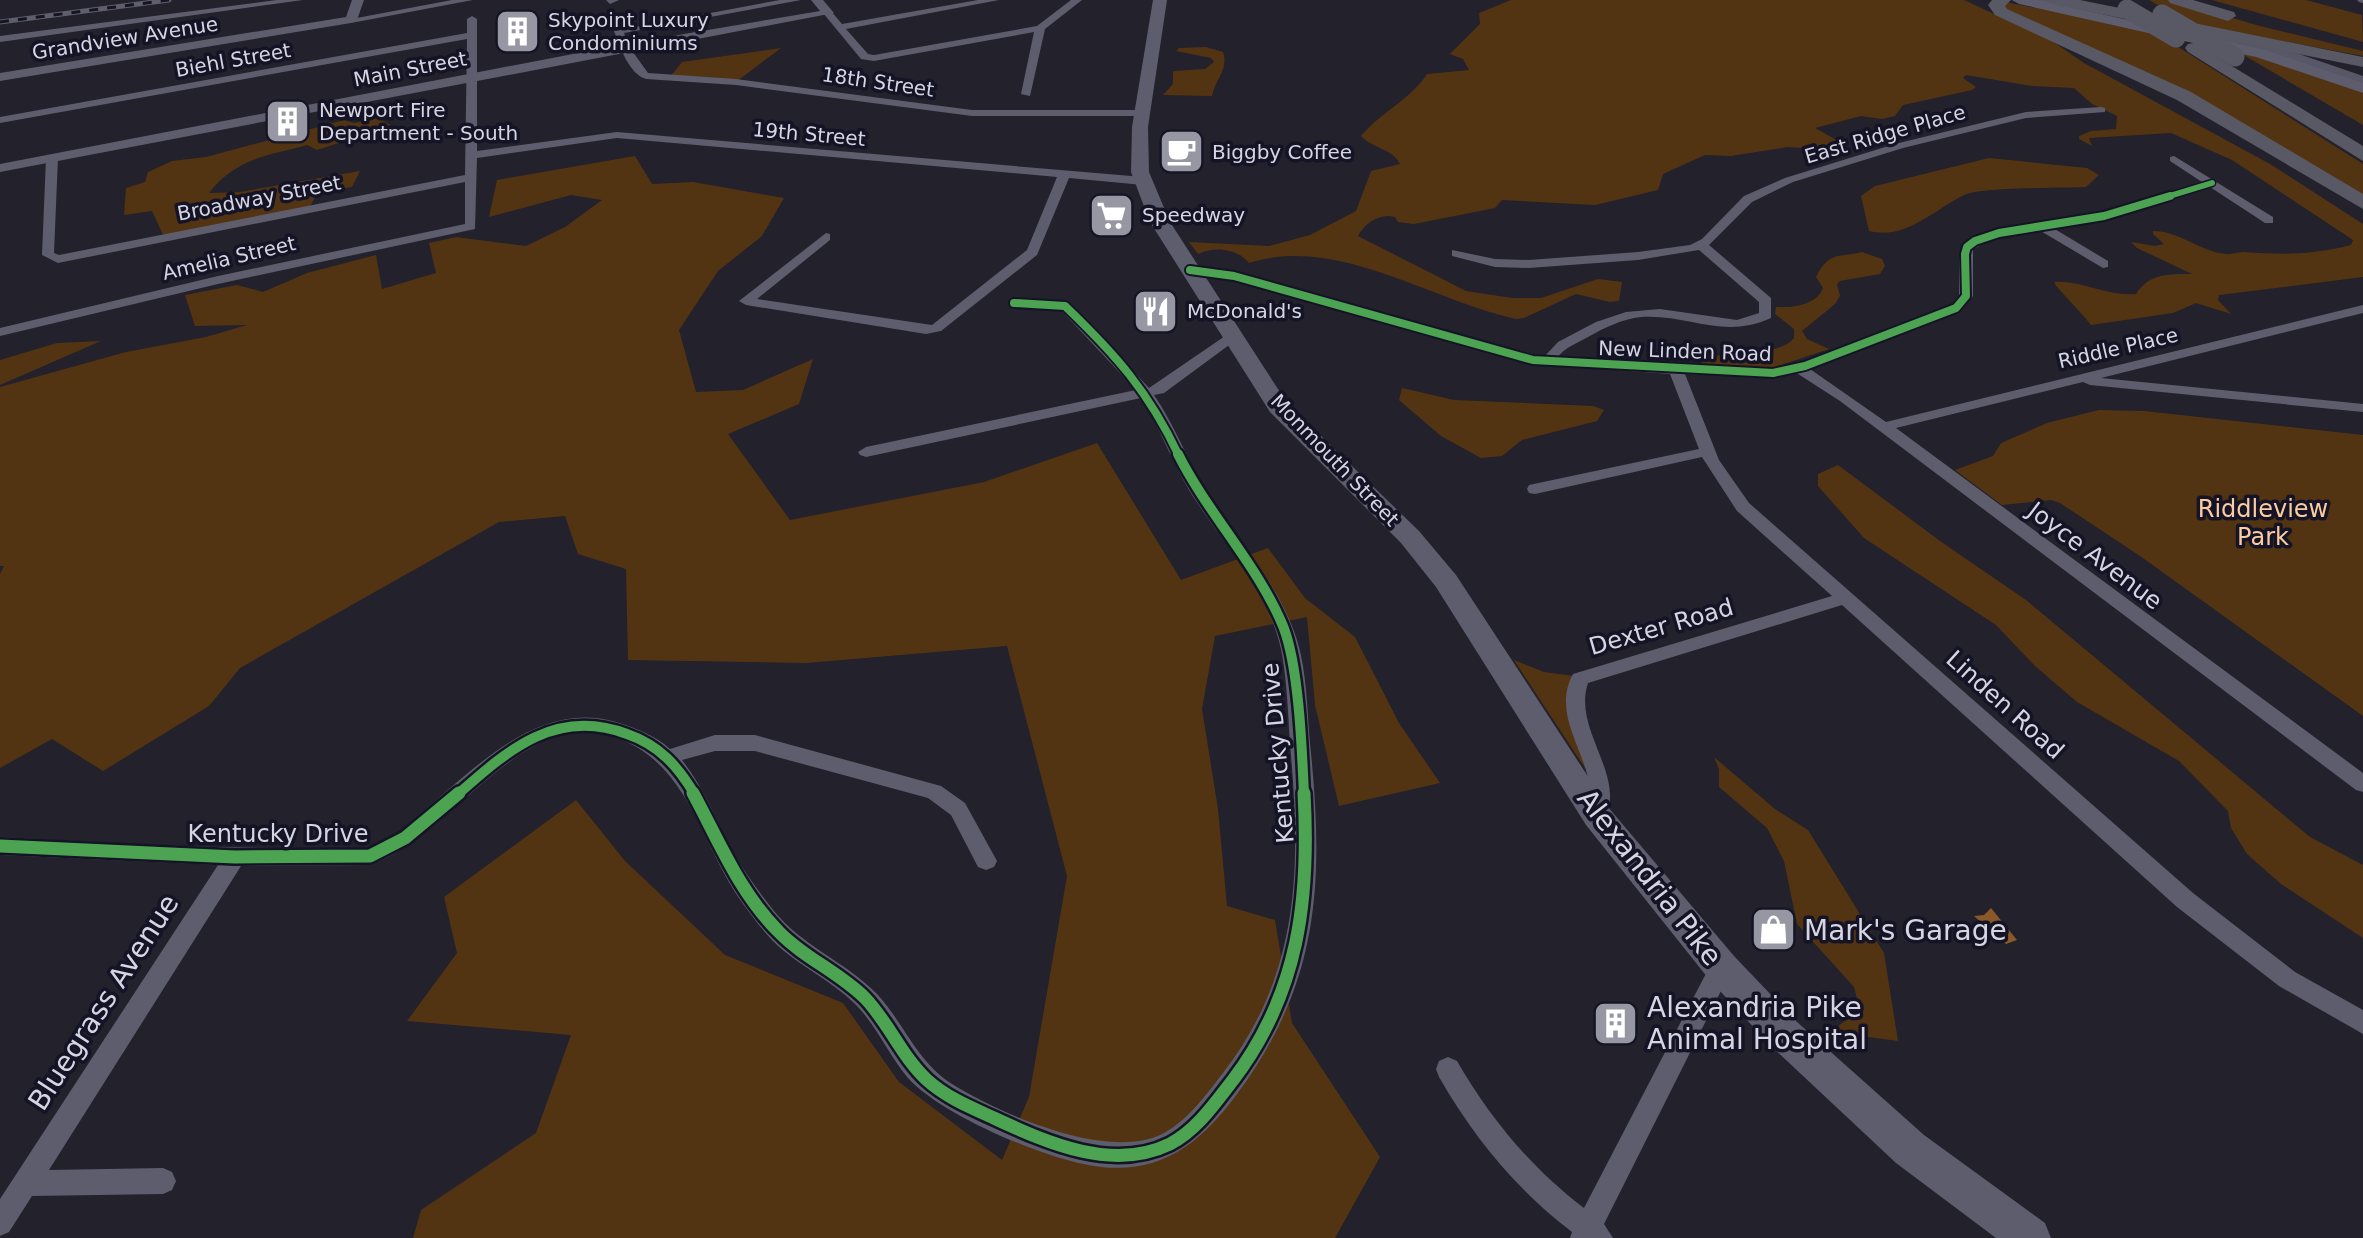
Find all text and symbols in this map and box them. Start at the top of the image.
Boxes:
building icon: Skypoint Luxury Condominiums [493,7,541,55]
place label: Skypoint Luxury Condominiums [548,8,709,55]
street label: Grandview Avenue [30,11,220,65]
street label: Biehl Street [173,38,293,82]
street label: Main Street [351,46,469,92]
street label: 18th Street [820,62,936,102]
building icon: Newport Fire Department - South [264,97,312,145]
place label: Newport Fire Department - South [319,98,518,145]
street label: East Ridge Place [1802,100,1968,168]
street label: 19th Street [752,117,867,151]
cafe icon: Biggby Coffee [1157,128,1205,176]
place label: Biggby Coffee [1212,140,1352,164]
street label: Broadway Street [175,170,343,226]
supermarket icon: Speedway [1087,191,1135,239]
place label: Speedway [1142,203,1245,227]
street label: Amelia Street [160,231,298,285]
restaurant icon: McDonald's [1132,287,1180,335]
place label: McDonald's [1187,299,1302,323]
street label: Riddle Place [2056,323,2180,373]
street label: New Linden Road [1598,336,1772,366]
street label: Monmouth Street [1266,389,1404,531]
street label: Joyce Avenue [2021,495,2168,616]
park label: Riddleview Park [2198,495,2328,551]
street label: Dexter Road [1586,593,1736,661]
street label: Linden Road [1941,645,2069,765]
street label: Kentucky Drive [1256,662,1300,844]
street label: Alexandria Pike [1570,783,1729,972]
street label: Kentucky Drive [187,820,369,848]
street label: Bluegrass Avenue [21,888,185,1116]
shop icon: Mark's Garage [1749,906,1797,954]
place label: Mark's Garage [1804,914,2007,947]
place label: Alexandria Pike Animal Hospital [1647,991,1867,1056]
building icon: Alexandria Pike Animal Hospital [1592,999,1640,1047]

